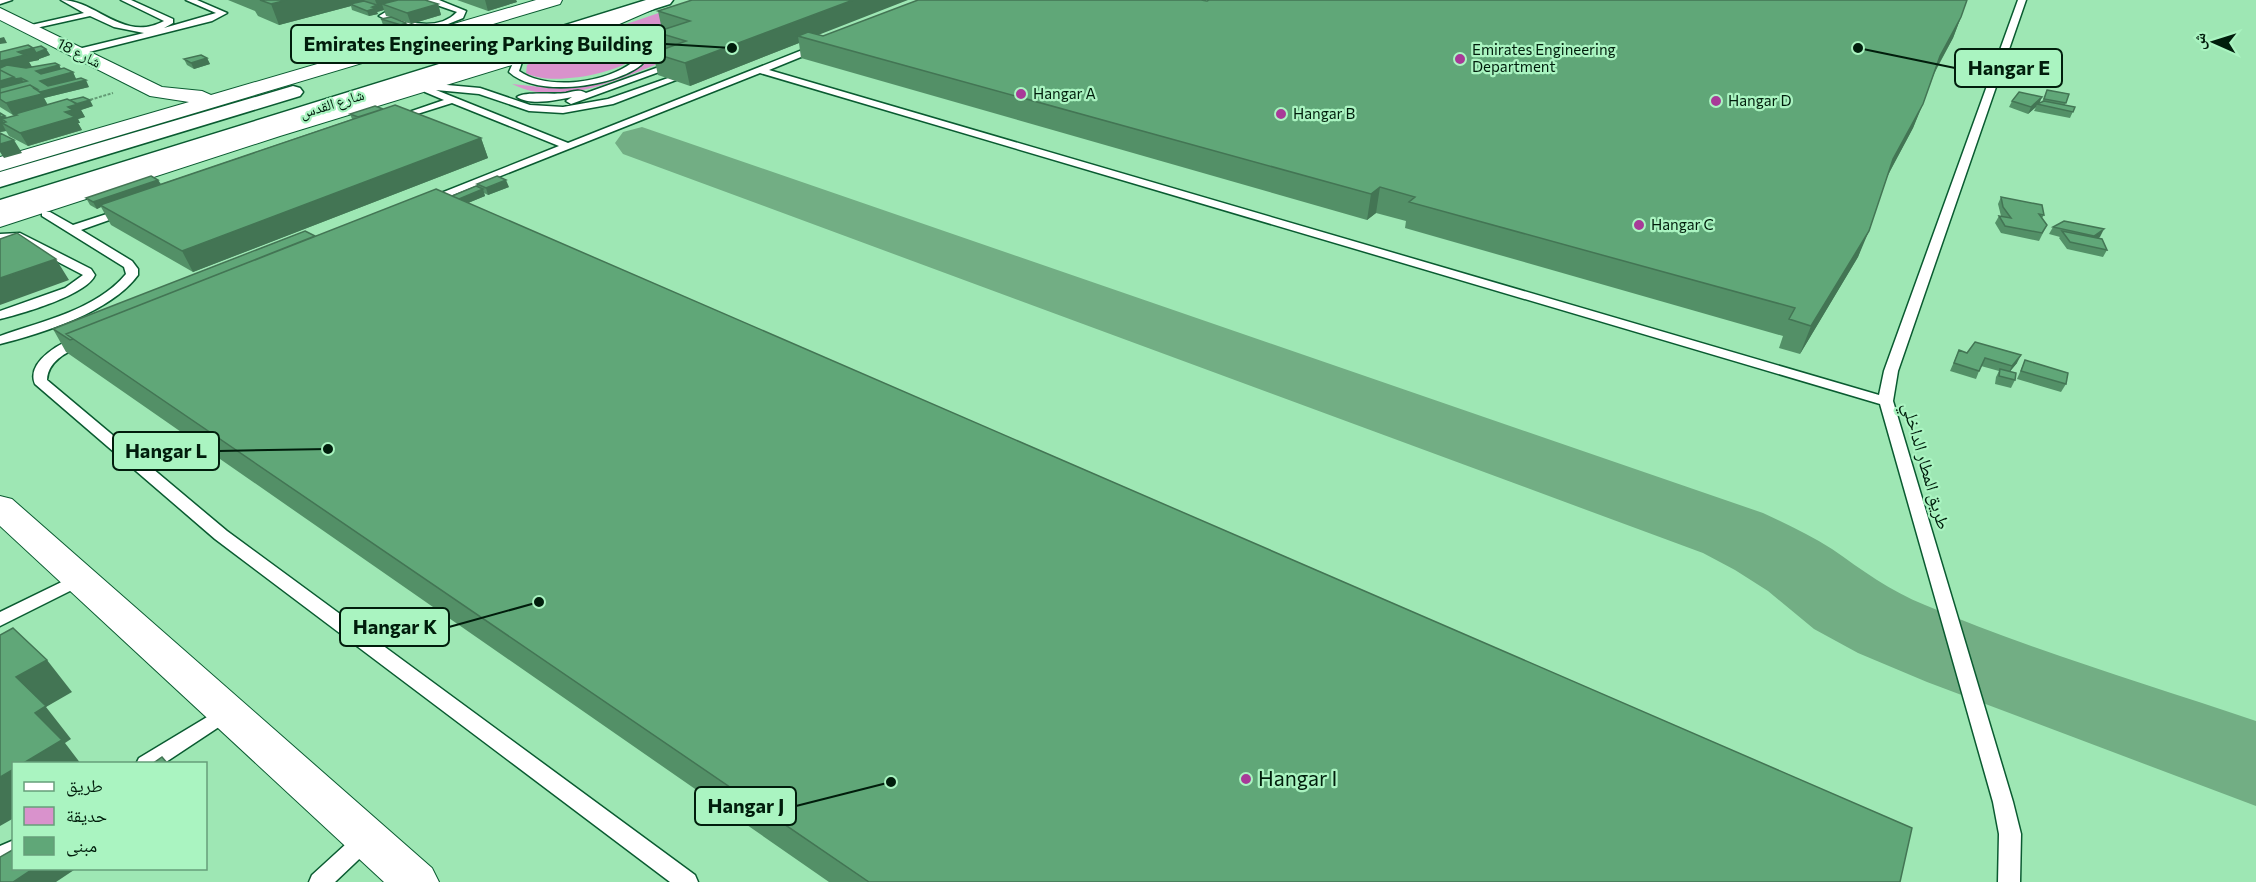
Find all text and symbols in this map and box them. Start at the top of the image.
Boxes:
north arrow [2184,12,2244,72]
callout: Emirates Engineering Parking Building [291,25,665,63]
text: Emirates Engineering Parking Building [303,31,653,55]
text: ش [2189,32,2209,50]
street label: شارع 18 [54,33,105,73]
place label: Emirates Engineering Department [1472,40,1616,75]
callout: Hangar E [1955,49,2062,87]
marker: Emirates Engineering Department [1453,52,1467,66]
text: Hangar E [1968,55,2050,79]
place label: Hangar A [1033,84,1096,102]
street label: شارع القدس [297,85,367,123]
marker: Hangar A [1014,87,1028,101]
place label: Hangar D [1728,91,1791,109]
marker: Hangar D [1709,94,1723,108]
place label: Hangar B [1293,104,1355,122]
marker: Hangar B [1274,107,1288,121]
place label: Hangar C [1651,215,1714,233]
marker: Hangar C [1632,218,1646,232]
street label: طريق المطار الداخلي [1894,400,1956,533]
callout: Hangar L [113,432,219,470]
text: Hangar L [125,438,208,462]
callout: Hangar K [340,608,449,646]
text: Hangar K [353,614,437,638]
legend [12,762,207,870]
place label: Hangar I [1258,765,1337,790]
marker: Hangar I [1239,772,1253,786]
text: طريق [66,774,103,797]
callout: Hangar J [695,787,796,825]
text: Hangar J [707,793,785,817]
text: حديقة [66,804,107,826]
text: مبنى [66,834,97,857]

